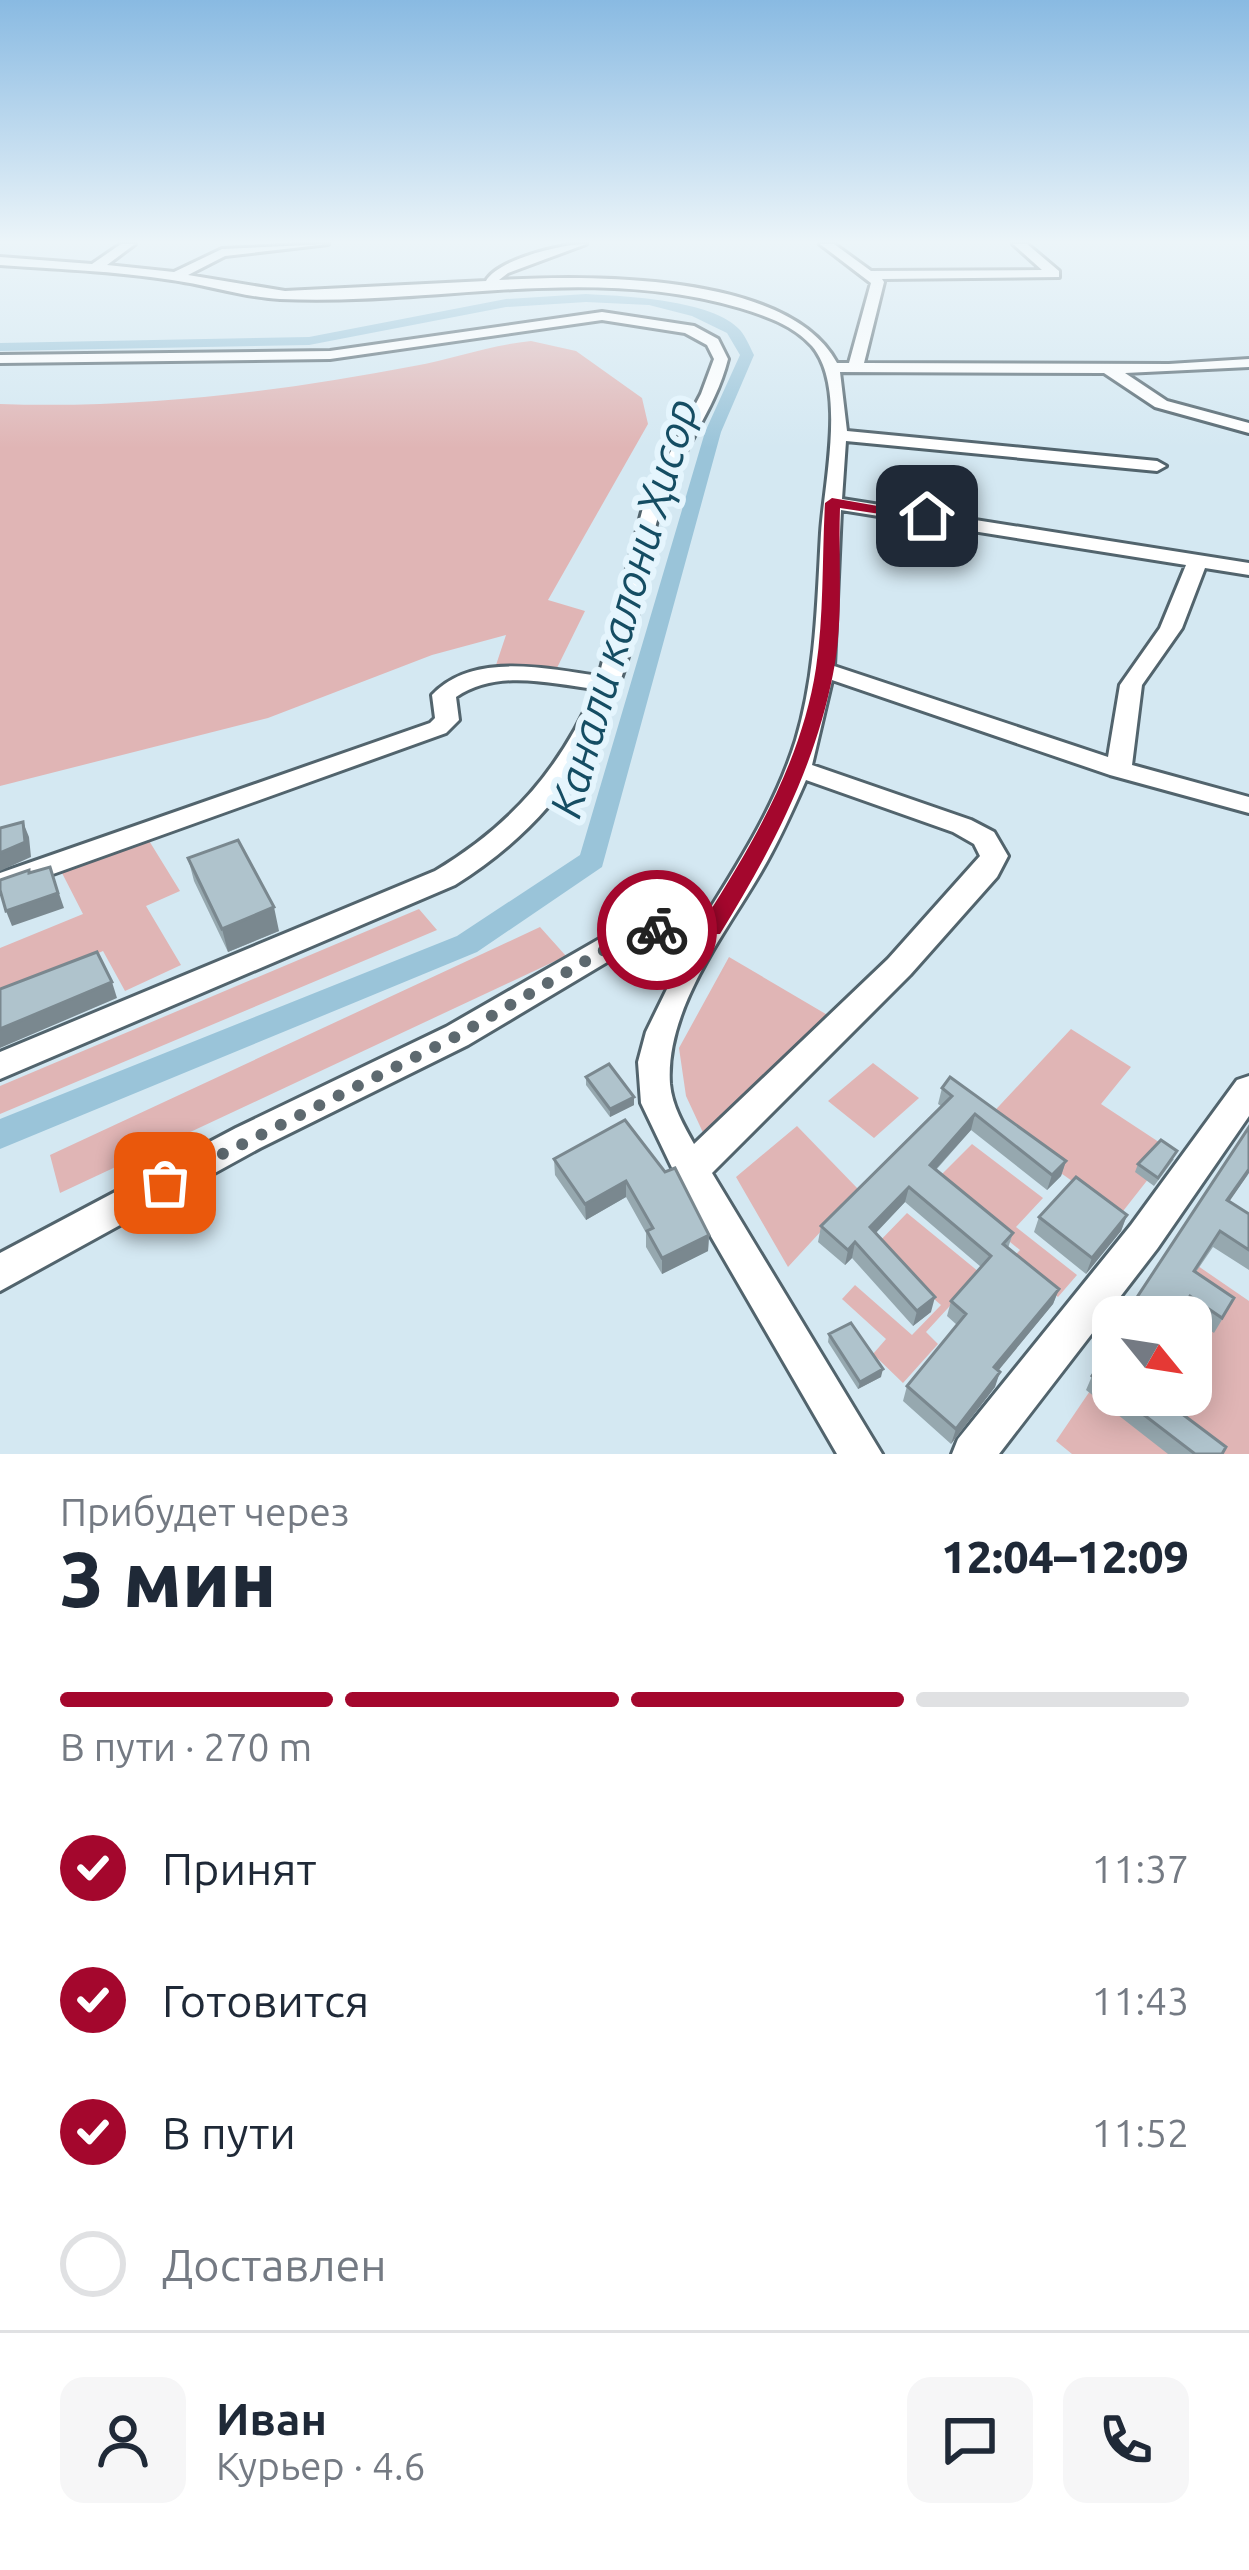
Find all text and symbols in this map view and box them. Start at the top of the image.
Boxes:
water label: Канали калони Ҳисор [539,393,707,823]
pin [876,465,978,567]
icon: home [894,483,960,549]
courier [597,870,717,990]
icon: bike [624,897,690,963]
pin [114,1132,216,1234]
icon: bag [132,1150,198,1216]
north arrow [1092,1296,1212,1416]
map controls [1092,1296,1212,1416]
text: Прибудет через [60,1490,349,1533]
text: 12:04–12:09 [941,1531,1189,1582]
text: 3 мин [60,1534,277,1622]
text: В пути · 270 m [60,1725,312,1768]
icon: check [60,1835,126,1901]
text: Принят [162,1843,317,1894]
text: 11:37 [1091,1847,1189,1890]
icon: check [60,1967,126,2033]
text: Готовится [162,1975,369,2026]
text: 11:43 [1091,1979,1189,2022]
icon: check [60,2099,126,2165]
text: В пути [162,2107,296,2158]
text: 11:52 [1091,2111,1189,2154]
text: Доставлен [162,2239,387,2290]
button: person [60,2377,186,2503]
button: chat [907,2377,1033,2503]
button: phone [1063,2377,1189,2503]
text: Иван [216,2393,327,2444]
text: Курьер · 4.6 [216,2444,426,2487]

